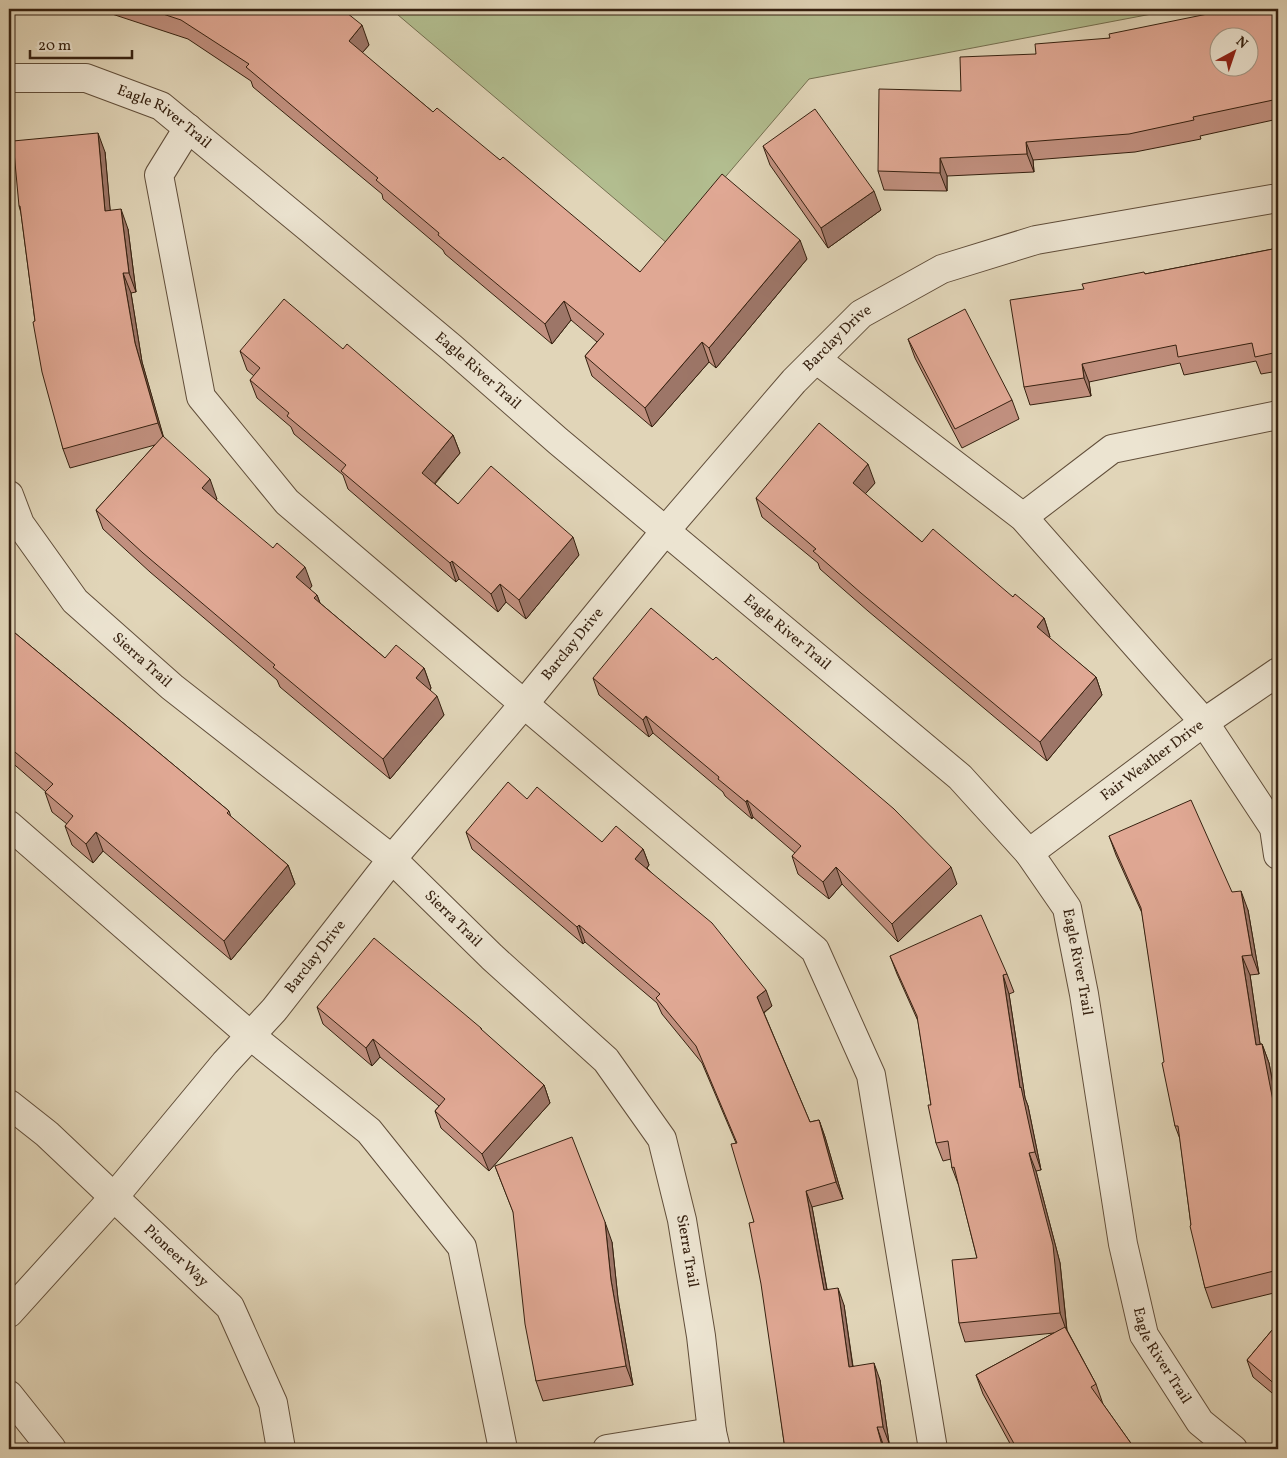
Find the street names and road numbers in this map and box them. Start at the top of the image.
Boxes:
street label: Eagle River Trail [114,80,216,154]
street label: Barclay Drive [799,300,875,376]
street label: Eagle River Trail [430,327,526,414]
street label: Eagle River Trail [739,590,835,675]
street label: Barclay Drive [537,603,609,685]
street label: Sierra Trail [107,628,176,693]
street label: Fair Weather Drive [1096,715,1208,806]
street label: Sierra Trail [419,886,487,952]
street label: Eagle River Trail [1057,907,1098,1017]
street label: Barclay Drive [280,916,351,998]
street label: Sierra Trail [671,1212,703,1289]
street label: Pioneer Way [139,1220,213,1292]
street label: Eagle River Trail [1127,1305,1196,1408]

